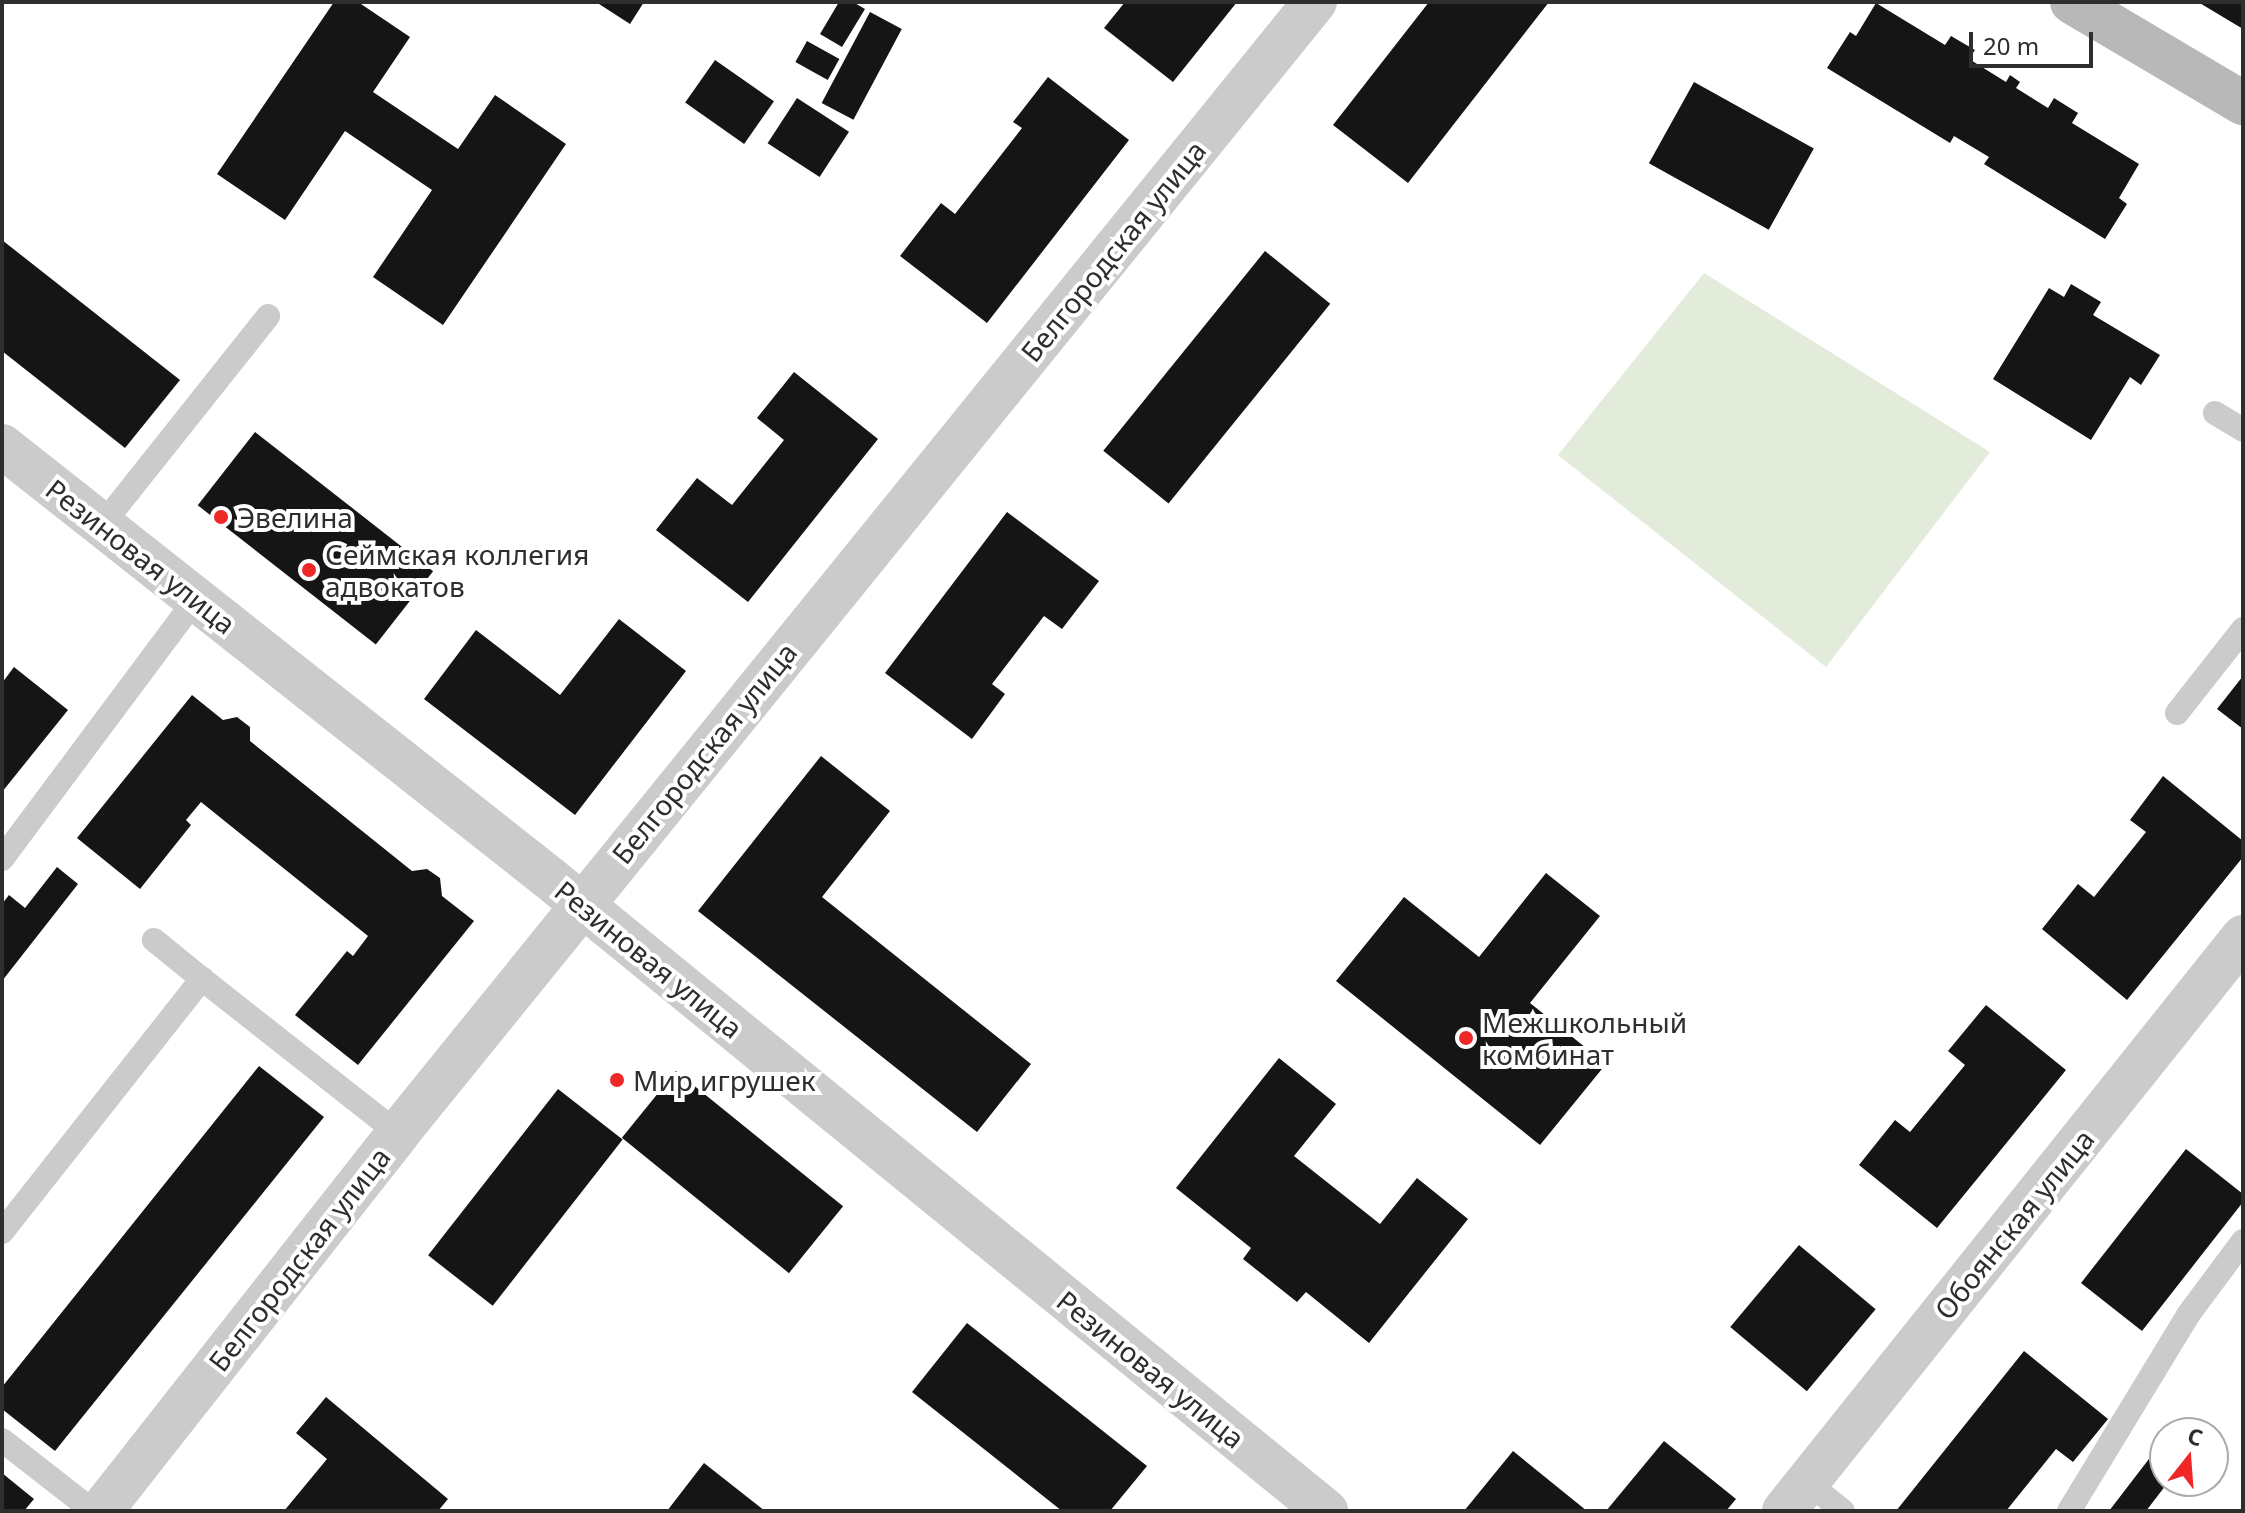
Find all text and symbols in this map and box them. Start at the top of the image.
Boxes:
scale bar [1973,16,2097,66]
text: 20 m [1983,29,2039,62]
street label: Белгородская улица [1014,134,1212,368]
street label: Резиновая улица [40,472,242,640]
place label: Эвелина [237,500,353,534]
marker: Эвелина [212,508,230,526]
place label: Сеймская коллегия адвокатов [325,537,589,603]
marker: Сеймская коллегия адвокатов [300,561,318,579]
street label: Белгородская улица [605,636,803,870]
street label: Резиновая улица [549,873,749,1045]
place label: Межшкольный комбинат [1482,1005,1687,1071]
marker: Межшкольный комбинат [1457,1029,1475,1047]
place label: Мир игрушек [633,1063,816,1097]
marker: Мир игрушек [608,1071,626,1089]
street label: Обоянская улица [1927,1122,2101,1326]
street label: Белгородская улица [201,1140,397,1378]
street label: Резиновая улица [1051,1283,1251,1455]
north arrow [2149,1417,2229,1497]
text: С [2184,1420,2207,1452]

